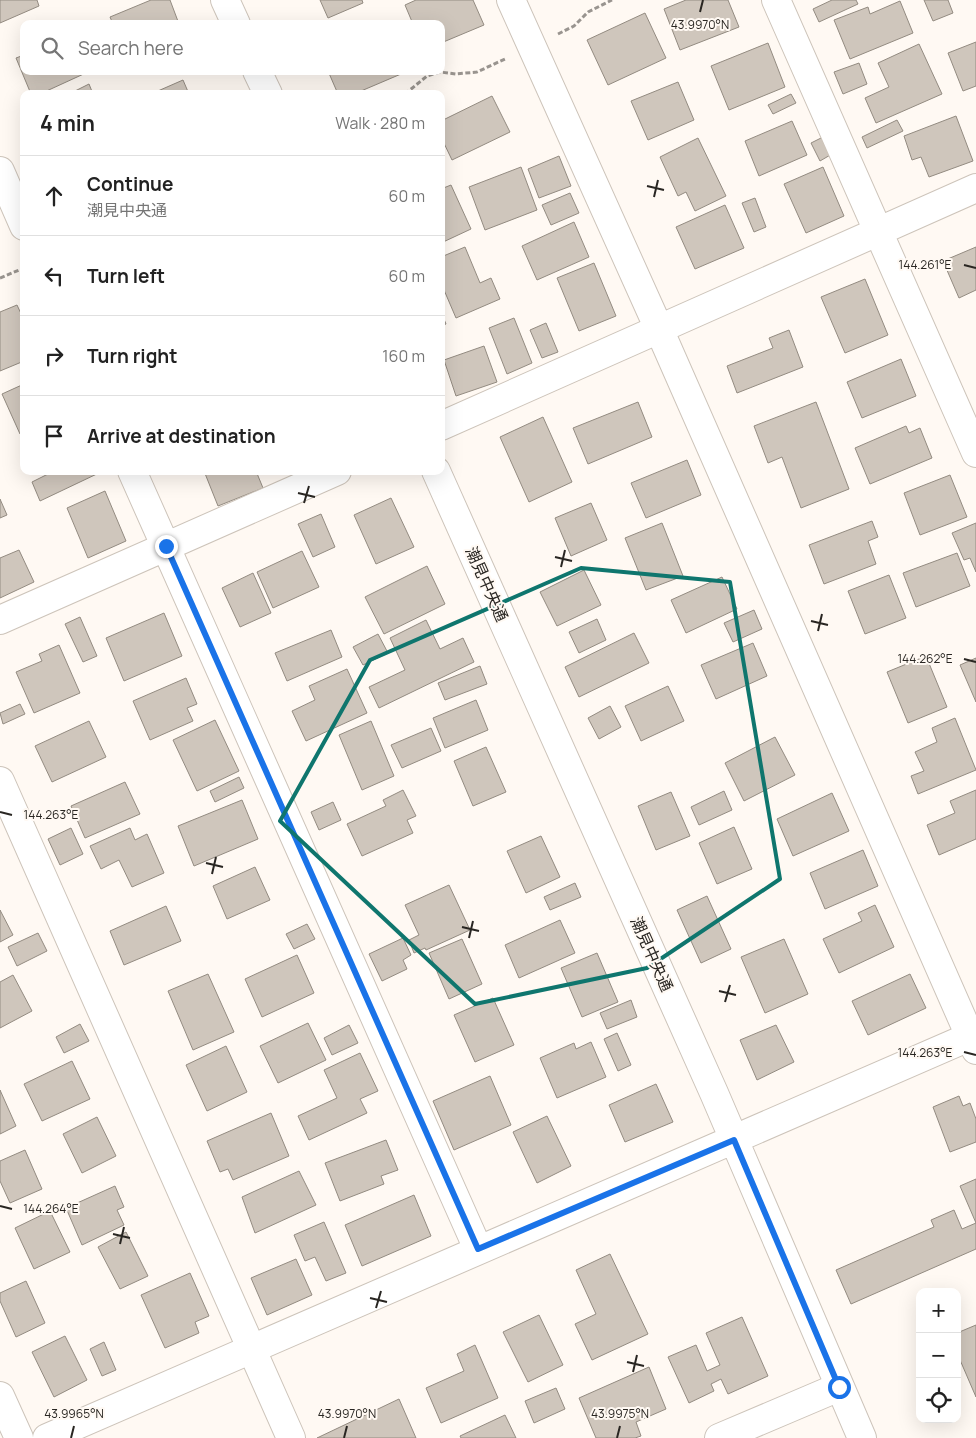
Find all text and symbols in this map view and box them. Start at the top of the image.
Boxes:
text: 43.9970°N [671,16,729,33]
search box [20,20,445,75]
icon: search [38,34,66,62]
text: Search here [78,35,184,61]
text: 4 min [40,109,95,137]
text: Walk · 280 m [335,112,425,134]
text: Continue [87,171,173,197]
icon: ahead [40,182,68,210]
text: 60 m [389,185,425,207]
text: 潮見中央通 [87,199,167,221]
text: 144.261°E [899,256,952,273]
icon: left [40,262,68,290]
text: Turn left [87,263,165,289]
text: 60 m [389,265,425,287]
icon: right [40,342,68,370]
text: Turn right [87,343,177,369]
text: 160 m [382,345,425,367]
icon: arrive [40,422,68,450]
text: Arrive at destination [87,423,276,449]
route end [155,535,178,558]
street label: 潮見中央通 [461,543,513,625]
text: 144.262°E [897,650,953,667]
text: 144.263°E [24,806,79,823]
street label: 潮見中央通 [626,913,678,995]
text: 144.263°E [898,1044,953,1061]
text: 144.264°E [23,1200,79,1217]
map controls [916,1288,961,1423]
button: + [916,1288,961,1333]
button: − [916,1333,961,1378]
route start [828,1376,851,1399]
button: locate [916,1378,961,1423]
text: 43.9965°N [44,1405,104,1422]
text: 43.9970°N [318,1405,376,1422]
text: 43.9975°N [591,1405,649,1422]

